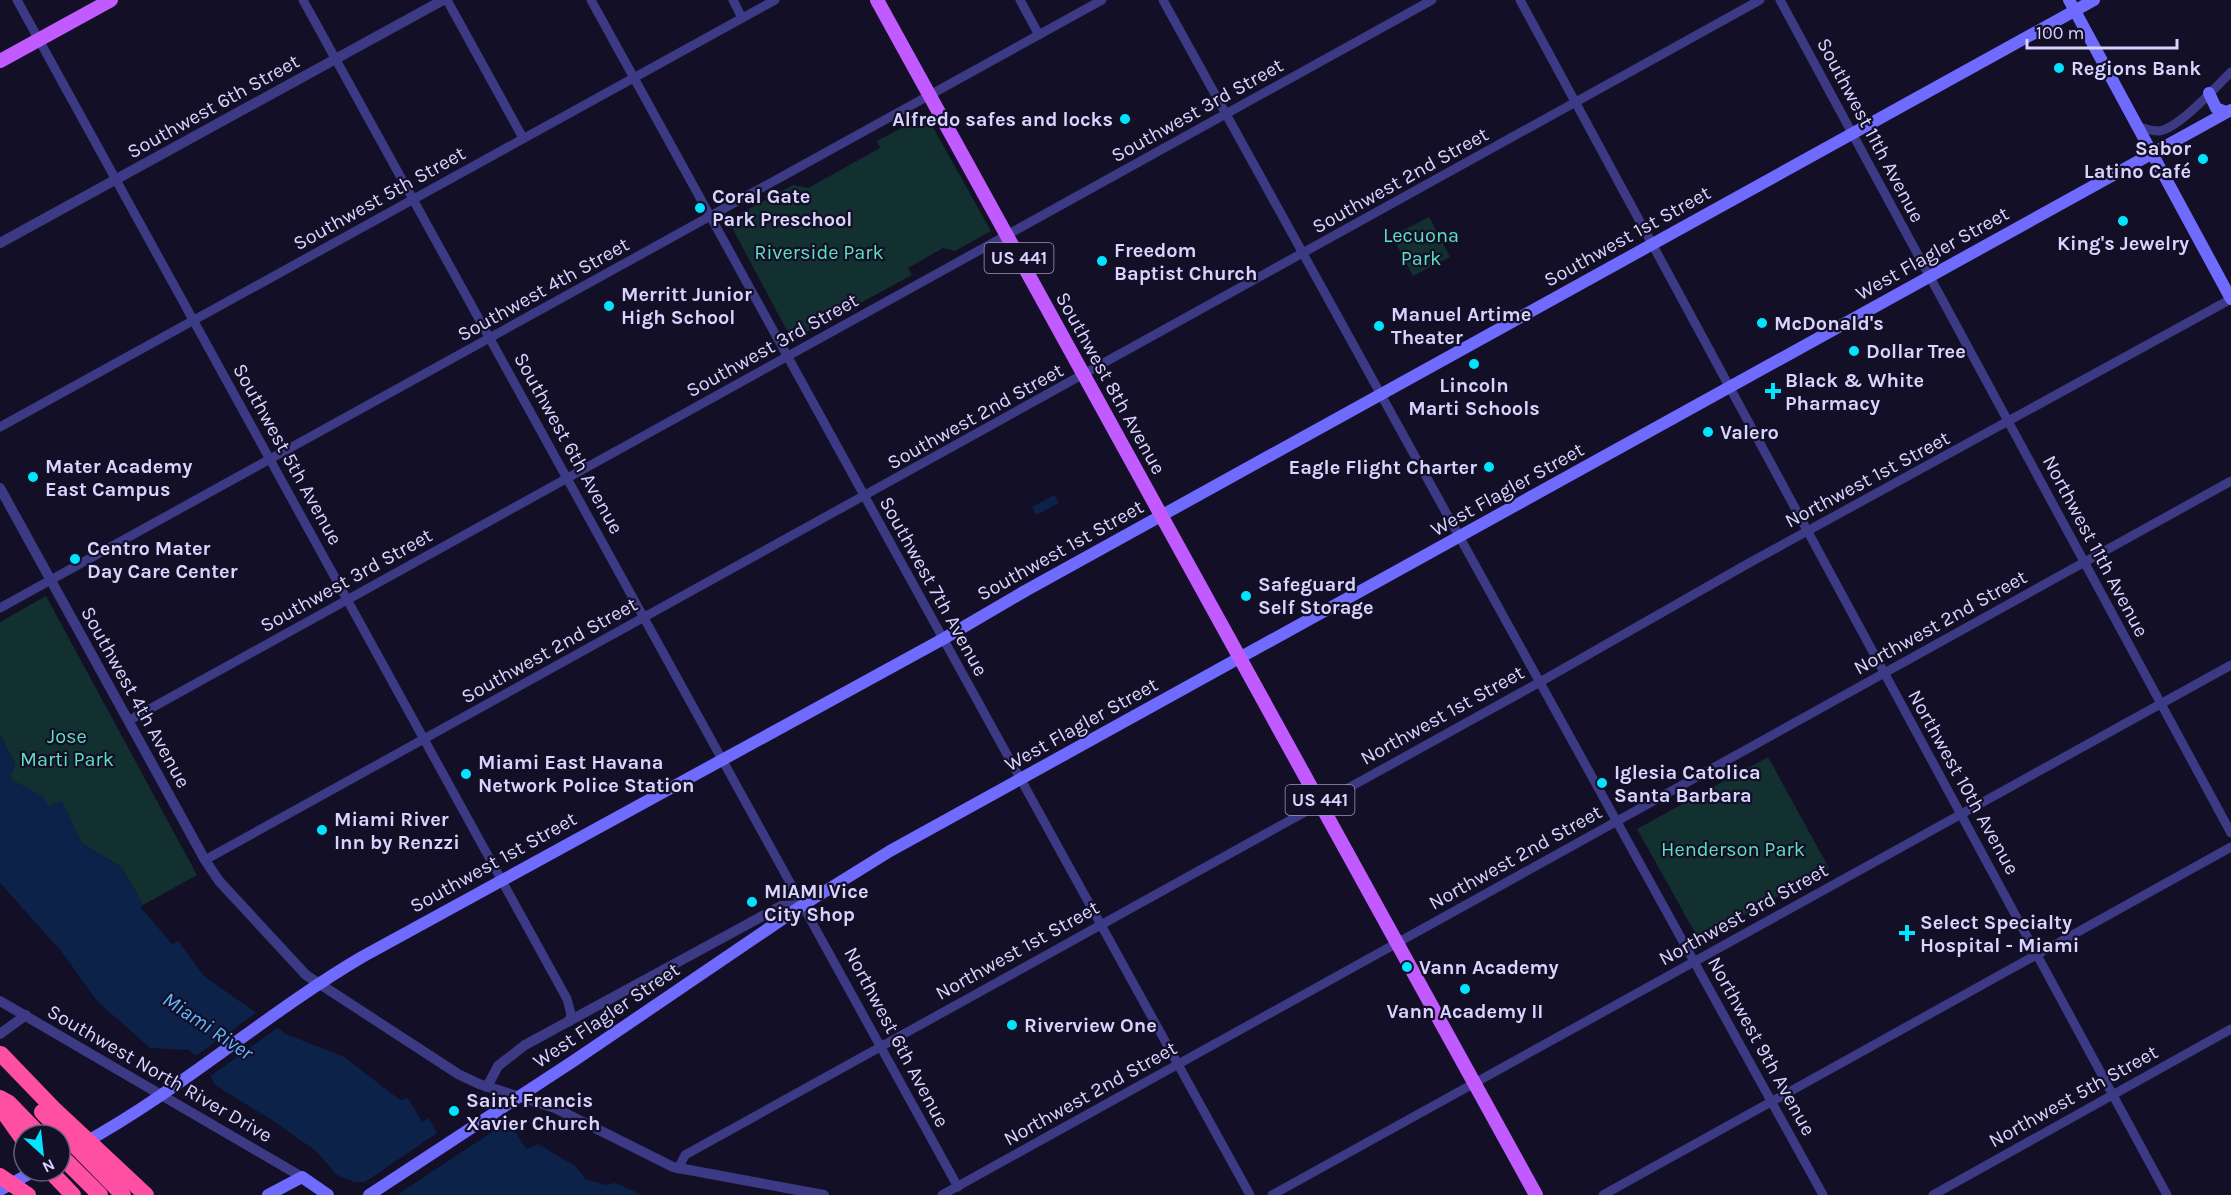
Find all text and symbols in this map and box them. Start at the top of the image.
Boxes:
scale bar [2027,12,2177,50]
text: 100 m [2036,22,2084,44]
street label: Southwest 11th Avenue [1812,34,1929,226]
street label: Southwest 6th Street [123,49,304,163]
street label: Southwest 3rd Street [1107,53,1288,167]
place label: Regions Bank [2071,57,2201,80]
marker: Regions Bank [2052,61,2066,75]
place label: Alfredo safes and locks [892,108,1113,131]
marker: Alfredo safes and locks [1118,112,1132,126]
street label: Southwest 2nd Street [1308,122,1493,238]
place label: Sabor Latino Café [2084,137,2191,183]
street label: Southwest 5th Street [289,141,470,255]
marker: Sabor Latino Café [2196,152,2210,166]
street label: Southwest 1st Street [1540,181,1715,292]
place label: Coral Gate Park Preschool [712,185,852,231]
marker: Coral Gate Park Preschool [693,201,707,215]
street label: West Flagler Street [1852,202,2013,305]
marker: King's Jewelry [2116,214,2130,228]
park label: Lecuona Park [1383,224,1459,270]
street label: Southwest 4th Street [453,232,633,346]
place label: King's Jewelry [2057,232,2189,255]
place label: Freedom Baptist Church [1114,239,1257,285]
park label: Riverside Park [754,241,884,264]
road number: US 441 [984,243,1054,273]
marker: Freedom Baptist Church [1095,254,1109,268]
place label: Merritt Junior High School [621,283,752,329]
street label: Southwest 3rd Street [682,288,863,402]
street label: Southwest 8th Avenue [1051,288,1170,478]
marker: Merritt Junior High School [602,299,616,313]
place label: Manuel Artime Theater [1391,303,1531,349]
place label: McDonald's [1774,312,1884,335]
marker: McDonald's [1755,316,1769,330]
marker: Manuel Artime Theater [1372,319,1386,333]
place label: Dollar Tree [1866,340,1966,363]
marker: Dollar Tree [1847,344,1861,358]
street label: Southwest 6th Avenue [509,349,628,538]
marker: Lincoln Marti Schools [1467,357,1481,371]
street label: Southwest 2nd Street [883,358,1068,474]
street label: Southwest 5th Avenue [228,360,347,549]
place label: Black & White Pharmacy [1785,369,1924,415]
place label: Lincoln Marti Schools [1408,374,1540,420]
marker: Black & White Pharmacy [1766,384,1780,398]
place label: Valero [1720,421,1779,444]
marker: Valero [1701,425,1715,439]
street label: Northwest 1st Street [1781,426,1954,533]
street label: West Flagler Street [1427,438,1588,541]
street label: Northwest 11th Avenue [2038,451,2153,641]
place label: Mater Academy East Campus [45,455,192,501]
place label: Eagle Flight Charter [1289,456,1477,479]
marker: Eagle Flight Charter [1482,460,1496,474]
marker: Mater Academy East Campus [26,470,40,484]
street label: Southwest 7th Avenue [875,492,993,680]
street label: Southwest 1st Street [973,495,1148,606]
street label: Southwest 3rd Street [256,523,437,637]
place label: Centro Mater Day Care Center [87,537,238,583]
marker: Centro Mater Day Care Center [68,552,82,566]
street label: Northwest 2nd Street [1850,565,2031,680]
place label: Safeguard Self Storage [1258,573,1374,619]
marker: Safeguard Self Storage [1239,589,1253,603]
street label: Southwest 2nd Street [457,592,642,708]
street label: Southwest 4th Avenue [76,603,195,792]
street label: Northwest 1st Street [1357,661,1528,770]
street label: West Flagler Street [1001,673,1162,776]
street label: Northwest 10th Avenue [1903,686,2024,879]
park label: Jose Marti Park [20,725,114,771]
place label: Miami East Havana Network Police Station [478,751,694,797]
place label: Iglesia Catolica Santa Barbara [1614,761,1761,807]
marker: Miami East Havana Network Police Station [459,767,473,781]
marker: Iglesia Catolica Santa Barbara [1595,776,1609,790]
road number: US 441 [1286,785,1354,815]
street label: Northwest 2nd Street [1425,800,1606,915]
street label: Southwest 1st Street [406,807,581,918]
place label: Miami River Inn by Renzzi [334,808,460,854]
marker: Miami River Inn by Renzzi [315,823,329,837]
park label: Henderson Park [1661,838,1805,861]
street label: Northwest 3rd Street [1655,858,1832,970]
place label: MIAMI Vice City Shop [764,880,869,926]
marker: MIAMI Vice City Shop [745,895,759,909]
street label: Northwest 1st Street [932,896,1103,1005]
place label: Select Specialty Hospital - Miami [1920,911,2079,957]
marker: Select Specialty Hospital - Miami [1898,924,1916,942]
street label: Northwest 6th Avenue [839,943,954,1131]
street label: Northwest 9th Avenue [1703,953,1820,1140]
place label: Vann Academy [1419,956,1559,979]
street label: West Flagler Street [529,958,684,1073]
marker: Vann Academy [1400,960,1414,974]
marker: Vann Academy II [1458,982,1472,996]
water label: Miami River [158,987,258,1065]
street label: Southwest North River Drive [43,1000,276,1147]
place label: Vann Academy II [1387,1000,1543,1023]
place label: Riverview One [1024,1014,1157,1037]
marker: Riverview One [1005,1018,1019,1032]
street label: Northwest 2nd Street [1000,1036,1181,1151]
street label: Northwest 5th Street [1985,1040,2162,1152]
place label: Saint Francis Xavier Church [466,1089,600,1135]
marker: Saint Francis Xavier Church [447,1104,461,1118]
north arrow [12,1123,72,1183]
text: N [39,1155,58,1177]

